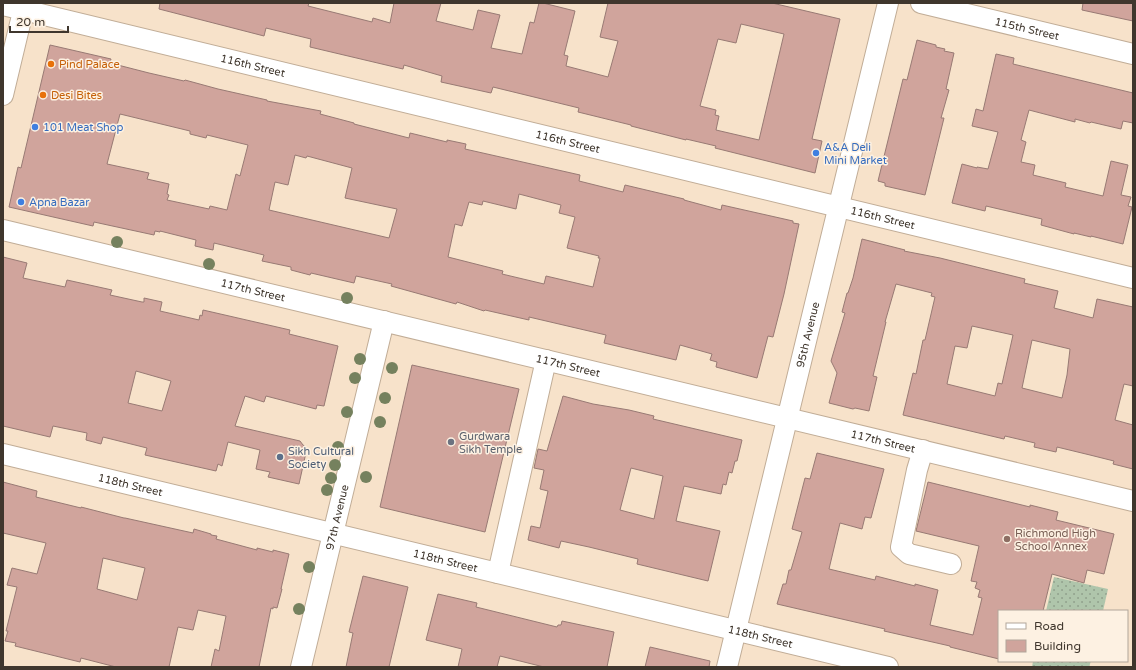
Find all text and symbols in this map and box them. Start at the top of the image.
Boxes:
scale bar [10,8,68,34]
text: 20 m [16,15,45,29]
street label: 115th Street [993,15,1060,43]
street label: 116th Street [219,52,286,80]
place label: Pind Palace [59,58,120,71]
marker: Pind Palace [46,59,56,69]
place label: Desi Bites [51,89,102,102]
marker: Desi Bites [38,90,48,100]
place label: 101 Meat Shop [43,121,123,134]
marker: 101 Meat Shop [30,122,40,132]
street label: 116th Street [534,128,601,156]
place label: A&A Deli Mini Market [824,141,887,167]
marker: A&A Deli Mini Market [811,148,821,158]
place label: Apna Bazar [29,196,90,209]
marker: Apna Bazar [16,197,26,207]
street label: 116th Street [849,204,916,232]
street label: 117th Street [219,276,286,304]
street label: 95th Avenue [794,301,822,369]
street label: 117th Street [534,352,601,380]
street label: 117th Street [849,428,917,456]
place label: Gurdwara Sikh Temple [459,430,522,456]
marker: Gurdwara Sikh Temple [446,437,456,447]
place label: Sikh Cultural Society [288,445,354,471]
marker: Sikh Cultural Society [275,452,285,462]
street label: 118th Street [97,471,164,499]
street label: 97th Avenue [323,483,352,551]
place label: Richmond High School Annex [1015,527,1096,553]
marker: Richmond High School Annex [1002,534,1012,544]
street label: 118th Street [412,547,479,575]
legend [998,610,1128,662]
text: Road [1034,619,1064,633]
street label: 118th Street [727,623,794,651]
text: Building [1034,639,1081,653]

